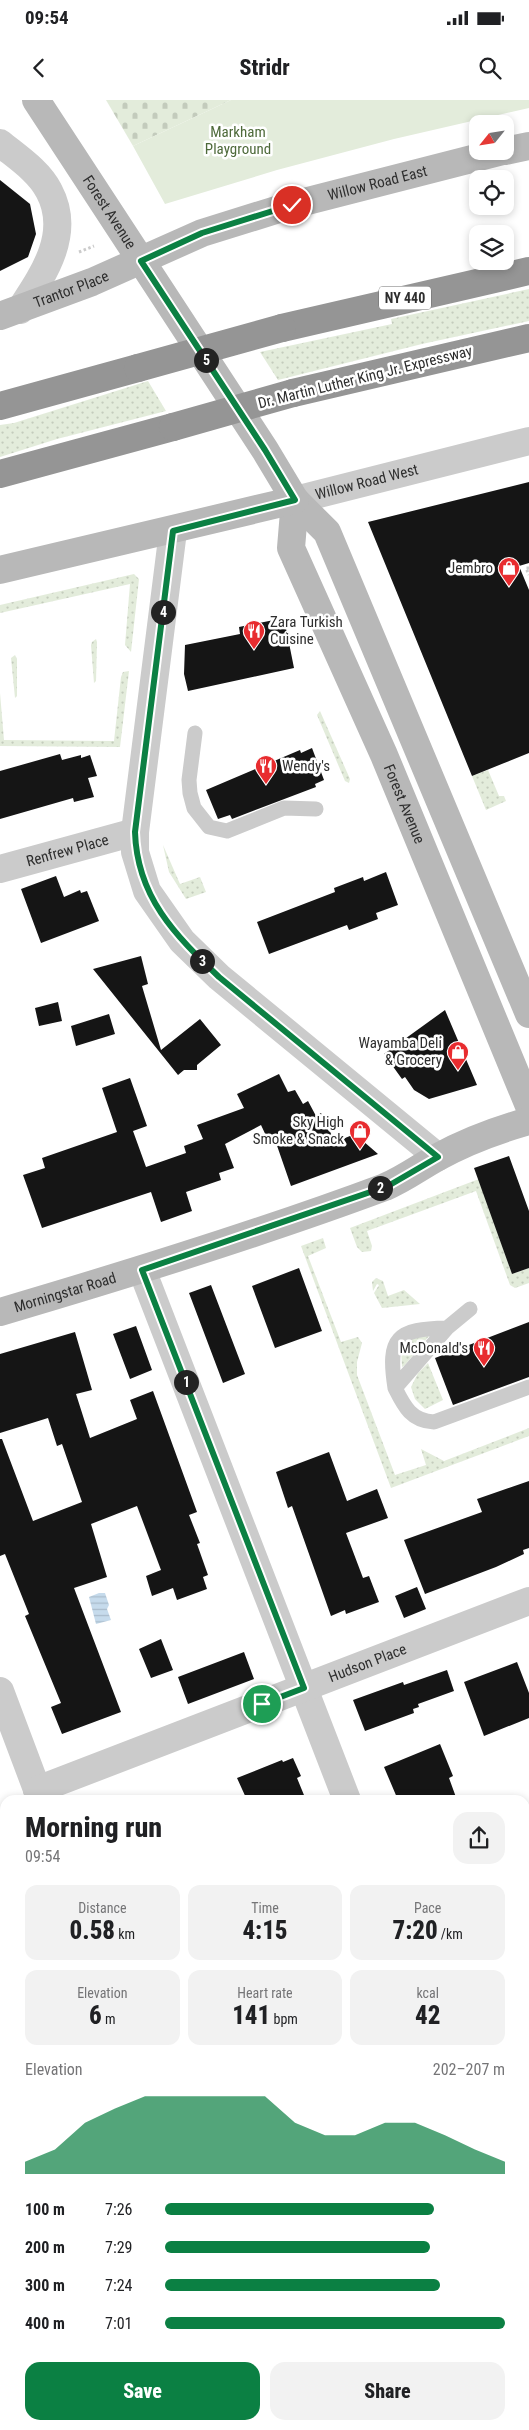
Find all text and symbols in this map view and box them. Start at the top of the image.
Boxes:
text: 09:54 [25,6,69,29]
icon: back [25,54,53,82]
icon: search [476,54,504,82]
text: Stridr [239,55,290,80]
north arrow [469,115,514,160]
map controls [469,115,514,270]
park label: Markham Playground [205,123,271,158]
street label: Willow Road East [326,162,429,204]
button: locate [469,170,514,215]
street label: Forest Avenue [79,172,140,252]
pin [271,184,313,226]
icon: check [278,191,306,219]
button: layers [469,225,514,270]
street label: Trantor Place [31,267,111,312]
road number: NY 440 [379,287,431,310]
street label: Dr. Martin Luther King Jr. Expressway [256,342,474,412]
pin: 5 [194,348,218,372]
text: 5 [203,352,210,368]
street label: Willow Road West [313,460,420,504]
shop icon: Jembro [497,556,521,587]
place label: Jembro [448,559,493,577]
pin: 4 [150,600,176,624]
text: 4 [160,604,167,620]
place label: Zara Turkish Cuisine [270,613,343,648]
restaurant icon: Zara Turkish Cuisine [242,619,266,650]
restaurant icon: Wendy's [254,754,278,785]
place label: Wendy's [282,757,330,775]
street label: Forest Avenue [380,762,429,846]
street label: Renfrew Place [24,831,111,870]
pin: 3 [190,948,214,974]
text: 3 [199,953,206,969]
place label: Wayamba Deli & Grocery [359,1034,442,1069]
shop icon: Wayamba Deli & Grocery [446,1040,470,1071]
place label: Sky High Smoke & Snack [253,1113,344,1148]
shop icon: Sky High Smoke & Snack [348,1119,372,1150]
pin: 2 [368,1176,392,1200]
text: 2 [377,1180,384,1196]
street label: Morningstar Road [12,1269,118,1316]
restaurant icon: McDonald's [472,1336,496,1367]
place label: McDonald's [399,1339,468,1357]
pin: 1 [174,1370,198,1394]
text: 1 [183,1374,190,1390]
street label: Hudson Place [326,1640,409,1686]
pin [241,1683,283,1725]
icon: arrive [248,1690,276,1718]
text: Morning run [25,1811,162,1844]
button: share [453,1812,505,1864]
text: 09:54 [25,1847,60,1866]
text: Distance [78,1900,126,1916]
text: Time [251,1900,279,1916]
text: Pace [414,1900,441,1916]
text: 0.58 [70,1916,115,1945]
text: 4:15 [242,1916,288,1945]
text: 7:20 [392,1916,438,1945]
text: km [115,1926,135,1942]
text: /km [438,1926,463,1942]
text: Elevation [77,1985,128,2001]
text: Heart rate [237,1985,293,2001]
text: kcal [416,1985,439,2001]
text: 6 [89,2001,102,2030]
text: 141 [232,2001,270,2030]
text: 42 [415,2001,440,2030]
text: m [102,2011,116,2027]
text: bpm [270,2011,298,2027]
text: Elevation [25,2060,83,2079]
text: 202–207 m [433,2060,505,2079]
text: 100 m [25,2200,65,2219]
text: 7:26 [105,2200,132,2219]
text: 200 m [25,2238,65,2257]
text: 7:29 [105,2238,132,2257]
text: 300 m [25,2276,65,2295]
text: 7:24 [105,2276,132,2295]
text: 400 m [25,2314,65,2333]
text: 7:01 [105,2314,132,2333]
button: Save [25,2362,260,2420]
button: Share [270,2362,505,2420]

